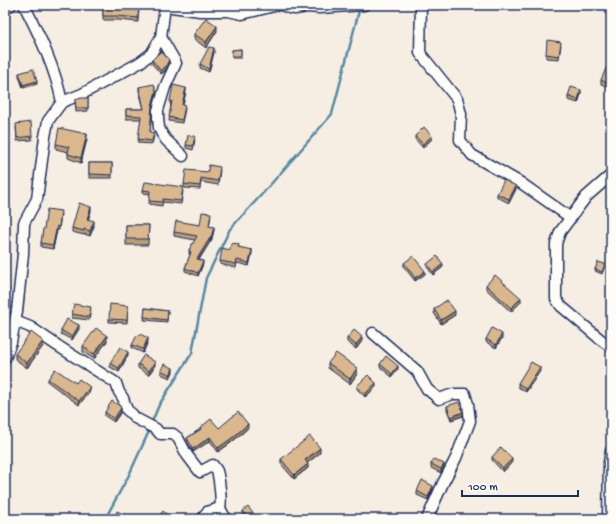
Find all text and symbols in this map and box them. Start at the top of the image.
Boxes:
scale bar [462,472,578,498]
text: 100 m [467,481,498,495]

